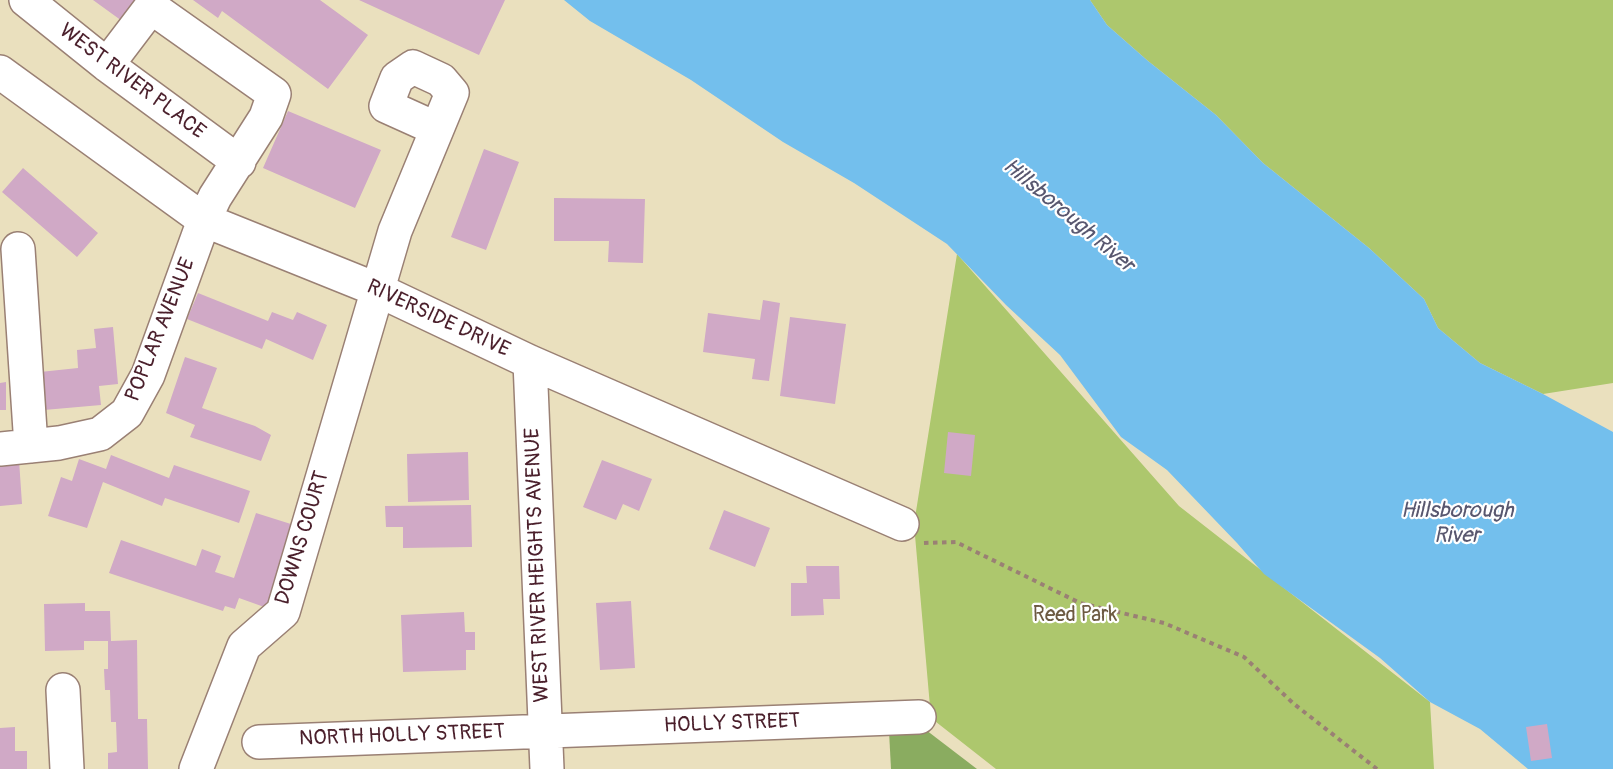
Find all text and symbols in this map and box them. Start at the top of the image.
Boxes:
street label: WEST RIVER PLACE [54,19,210,145]
water label: Hillsborough River [997,153,1139,279]
street label: POPLAR AVENUE [121,255,201,405]
street label: RIVERSIDE DRIVE [362,275,514,363]
street label: WEST RIVER HEIGHTS AVENUE [521,427,555,703]
street label: DOWNS COURT [271,468,335,608]
water label: Hillsborough River [1401,498,1513,550]
park label: Reed Park [1033,603,1117,629]
street label: HOLLY STREET [663,709,801,739]
street label: NORTH HOLLY STREET [299,720,505,752]

